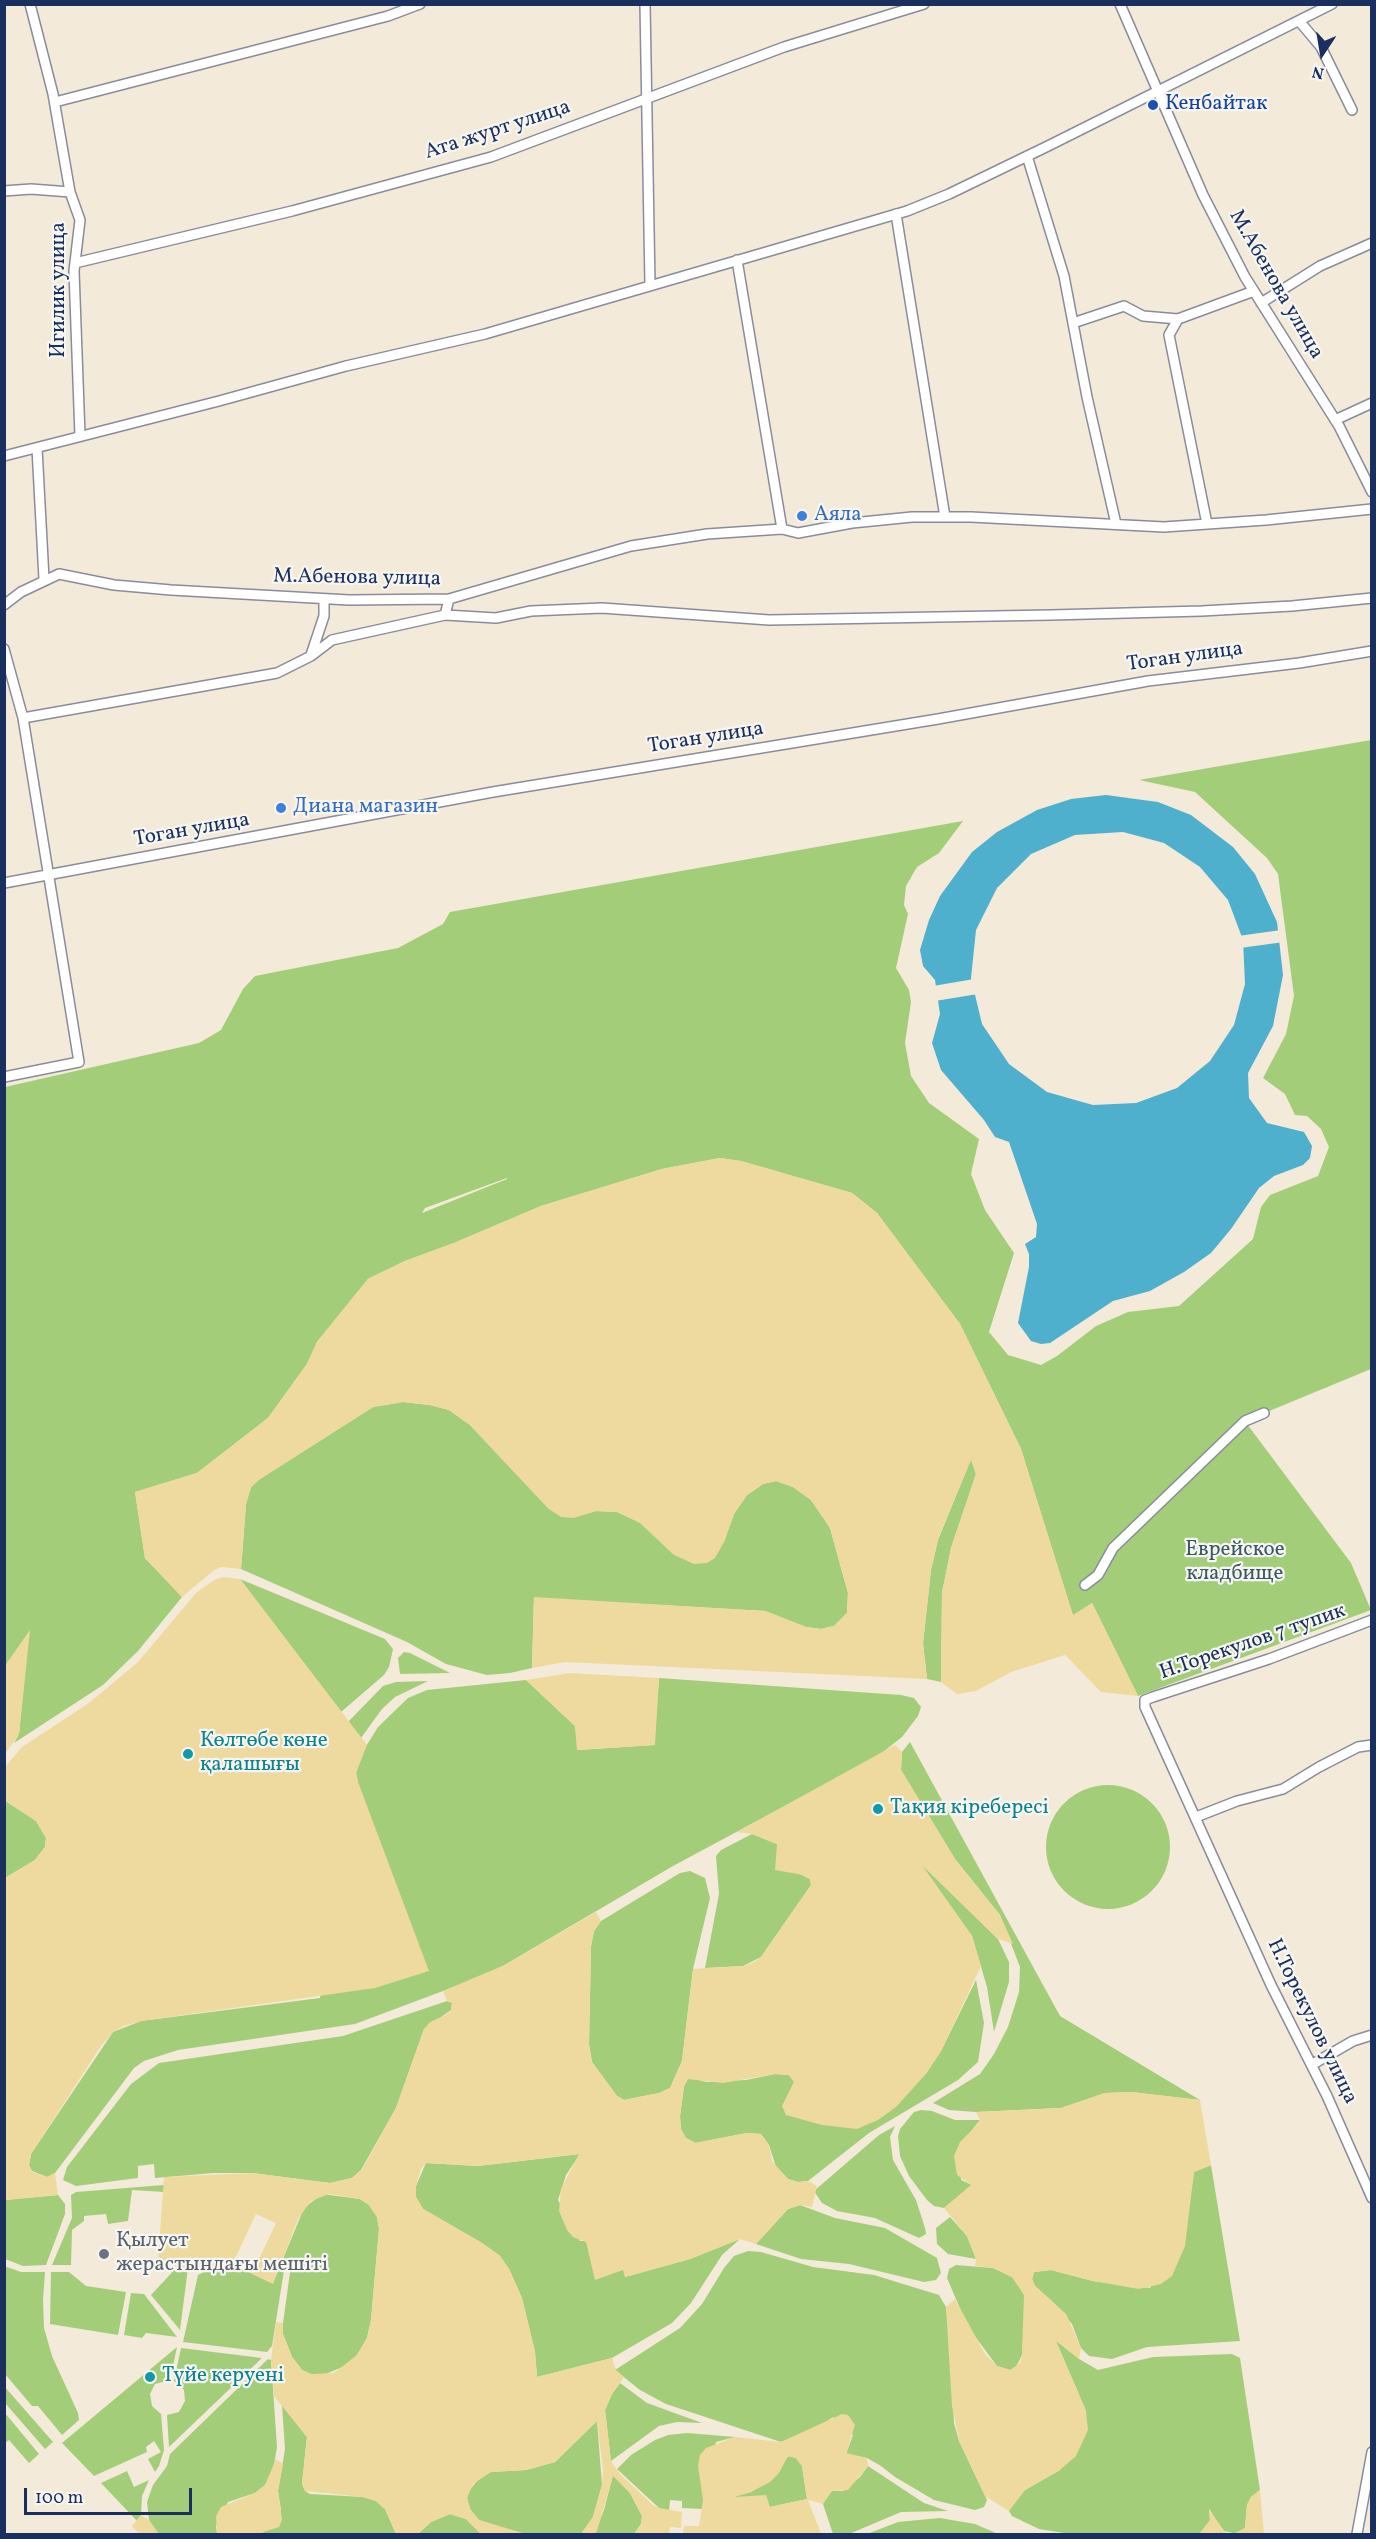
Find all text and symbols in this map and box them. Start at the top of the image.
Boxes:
north arrow [1292,24,1352,84]
text: N [1310,60,1326,84]
place label: Кенбайтак [1165,92,1268,118]
street label: Ата журт улица [422,96,574,166]
marker: Кенбайтак [1146,98,1160,112]
street label: М.Абенова улица [1222,206,1328,364]
street label: Игилик улица [47,222,73,358]
place label: Аяла [814,503,862,529]
marker: Аяла [795,509,809,523]
street label: М.Абенова улица [273,565,441,593]
street label: Тоган улица [1125,637,1245,679]
street label: Тоган улица [646,717,766,761]
place label: Диана магазин [293,795,438,821]
marker: Диана магазин [274,801,288,815]
street label: Тоган улица [132,808,252,854]
park label: Еврейское кладбище [1185,1538,1285,1588]
street label: Н.Торекулов 7 тупик [1157,1599,1349,1687]
place label: Көлтөбе көне қалашығы [200,1729,328,1779]
marker: Көлтөбе көне қалашығы [181,1747,195,1761]
place label: Тақия кіребересі [890,1796,1049,1822]
marker: Тақия кіребересі [871,1802,885,1816]
street label: Н.Торекулов улица [1260,1935,1362,2109]
place label: Қылует жерастындағы мешіті [116,2229,328,2279]
marker: Қылует жерастындағы мешіті [97,2247,111,2261]
place label: Түйе керуені [162,2364,284,2390]
marker: Түйе керуені [143,2370,157,2384]
scale bar [27,2476,195,2514]
text: 100 m [35,2486,84,2511]

